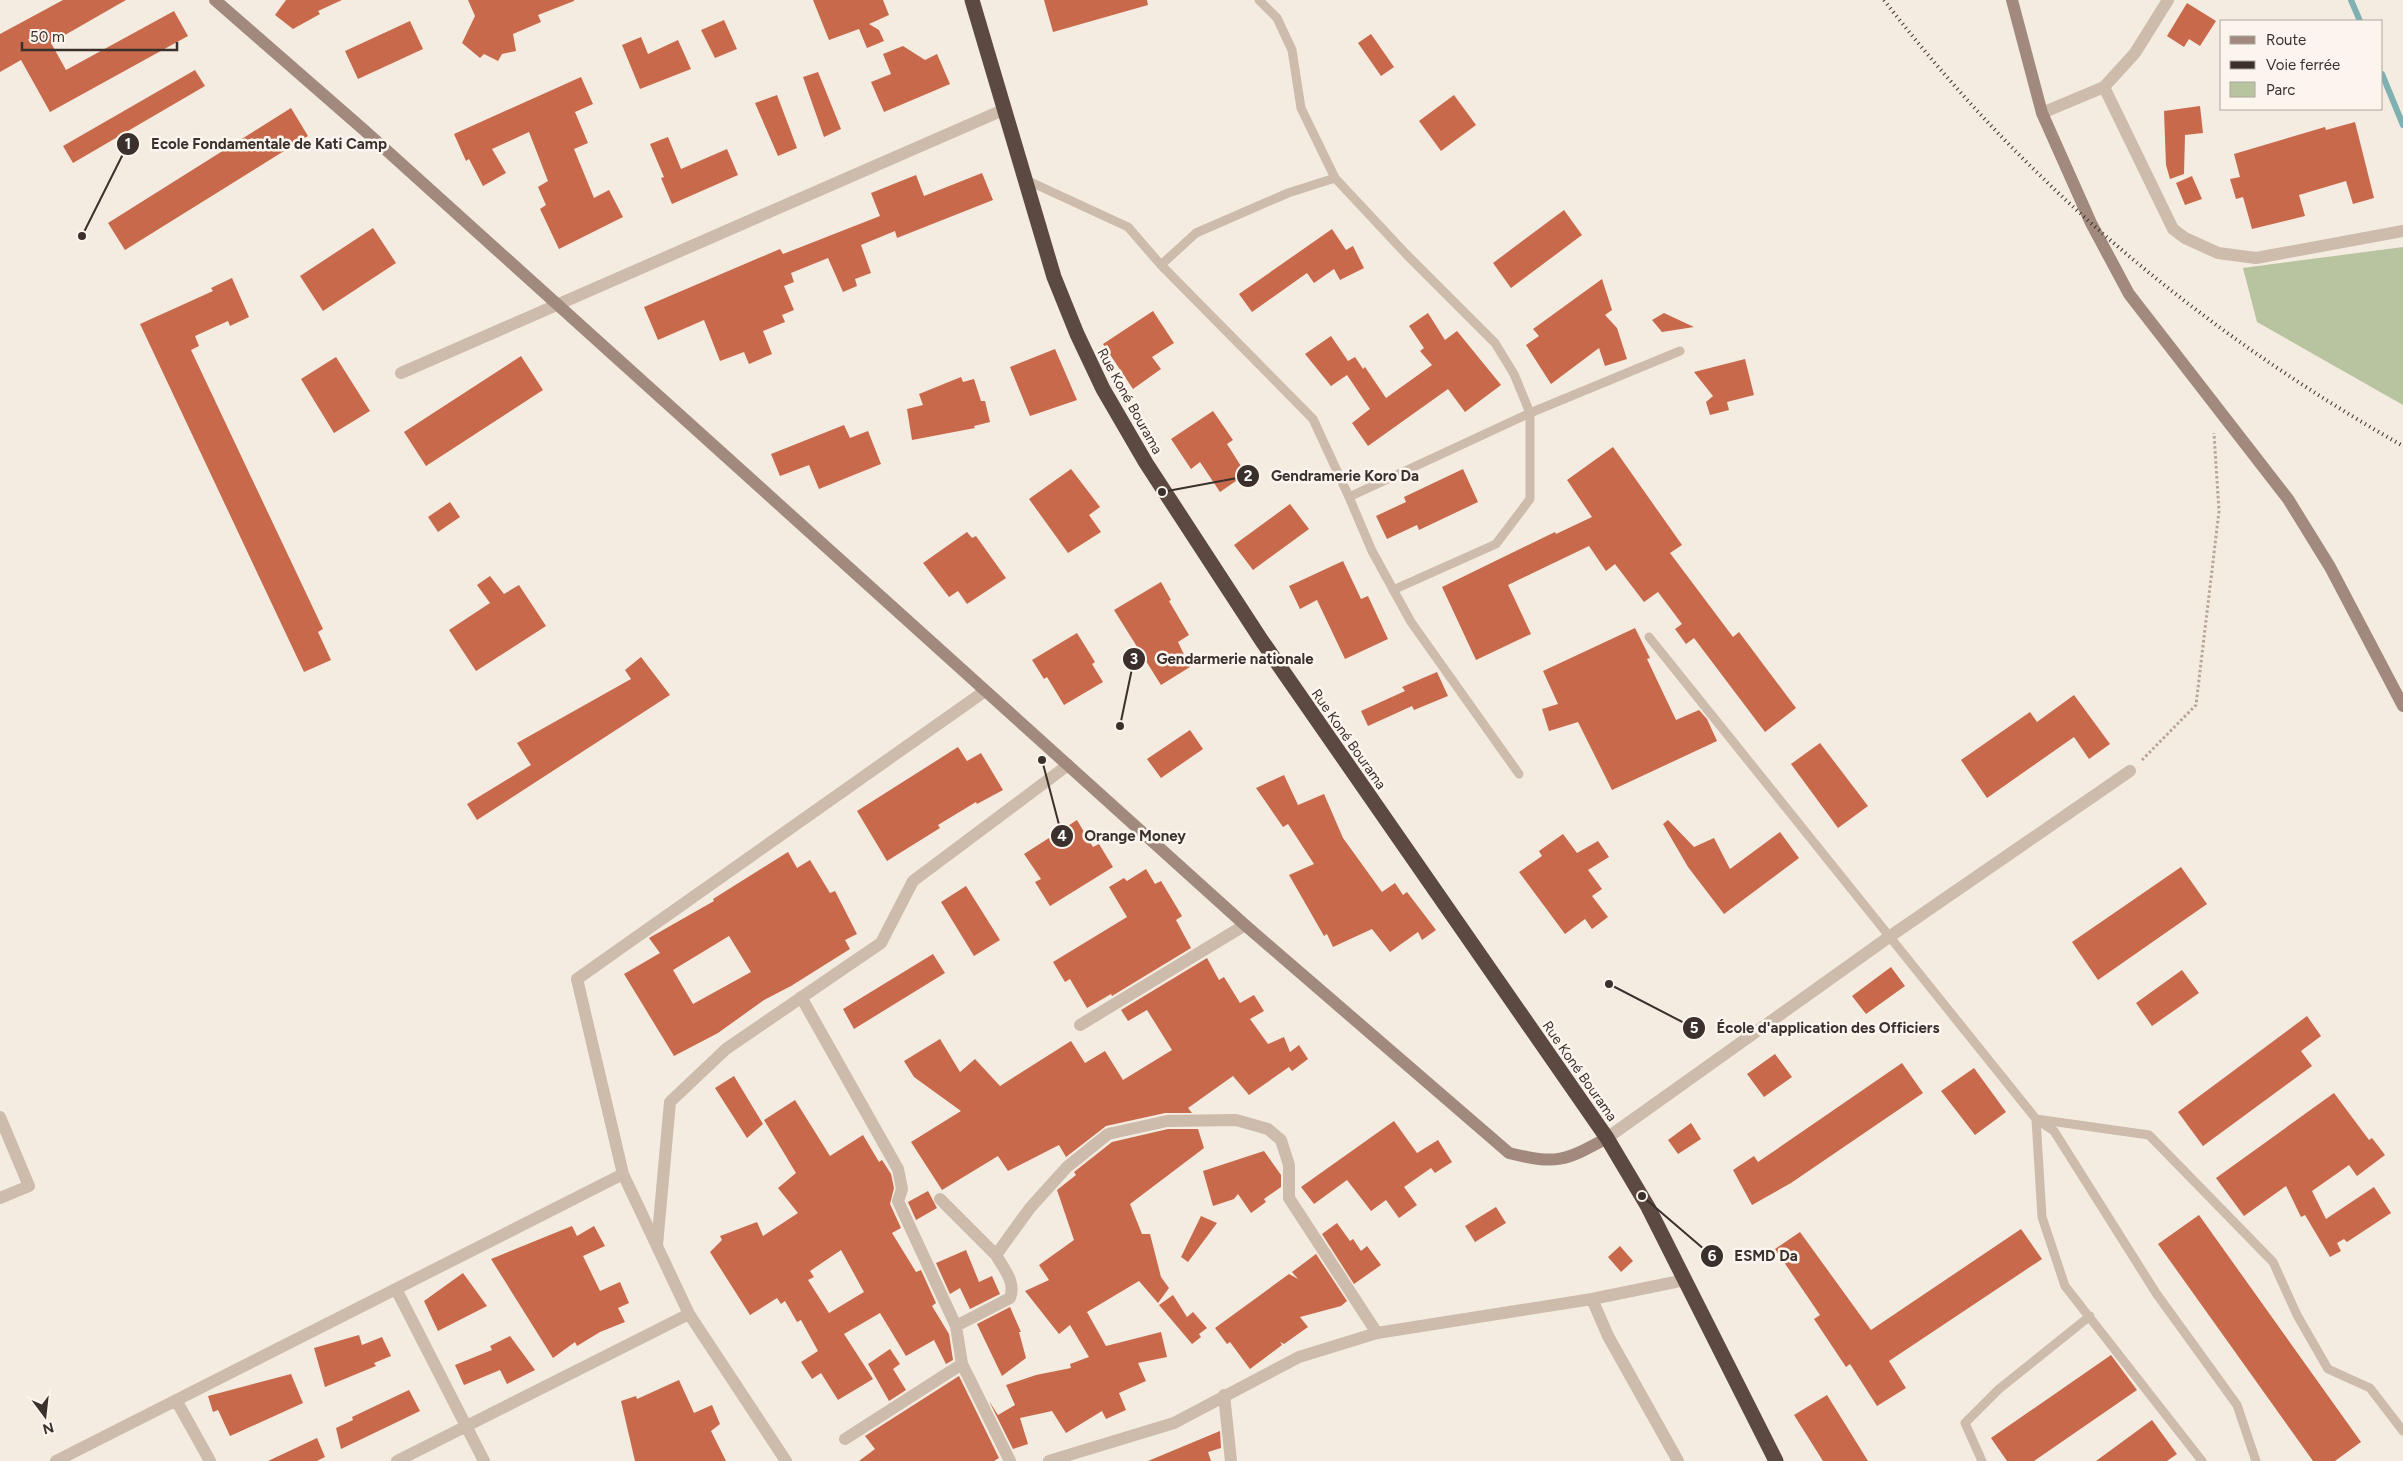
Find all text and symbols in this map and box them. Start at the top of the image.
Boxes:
scale bar [22,20,178,52]
legend [2220,20,2383,110]
text: 50 m [30,28,65,46]
text: Route [2266,31,2306,49]
text: Voie ferrée [2266,56,2340,74]
text: Parc [2266,81,2295,99]
callout: Ecole Fondamentale de Kati Camp [116,129,396,159]
text: 1 [125,135,131,153]
text: Ecole Fondamentale de Kati Camp [151,135,387,153]
street label: Rue Koné Bourama [1093,345,1166,457]
callout: Gendramerie Koro Da [1236,461,1429,491]
text: 2 [1244,467,1253,485]
text: Gendramerie Koro Da [1271,467,1419,485]
callout: Gendarmerie nationale [1121,644,1324,674]
text: 3 [1130,650,1138,668]
text: Gendarmerie nationale [1156,650,1314,668]
street label: Rue Koné Bourama [1308,686,1390,793]
callout: Orange Money [1050,821,1196,851]
text: 4 [1057,827,1067,845]
text: Orange Money [1084,827,1186,845]
callout: École d'application des Officiers [1682,1013,1949,1043]
street label: Rue Koné Bourama [1539,1018,1621,1125]
text: 5 [1690,1019,1699,1037]
text: École d'application des Officiers [1717,1019,1939,1037]
callout: ESMD Da [1700,1241,1808,1271]
text: 6 [1708,1247,1717,1265]
text: ESMD Da [1734,1247,1798,1265]
north arrow [20,1391,70,1441]
text: N [41,1418,56,1438]

